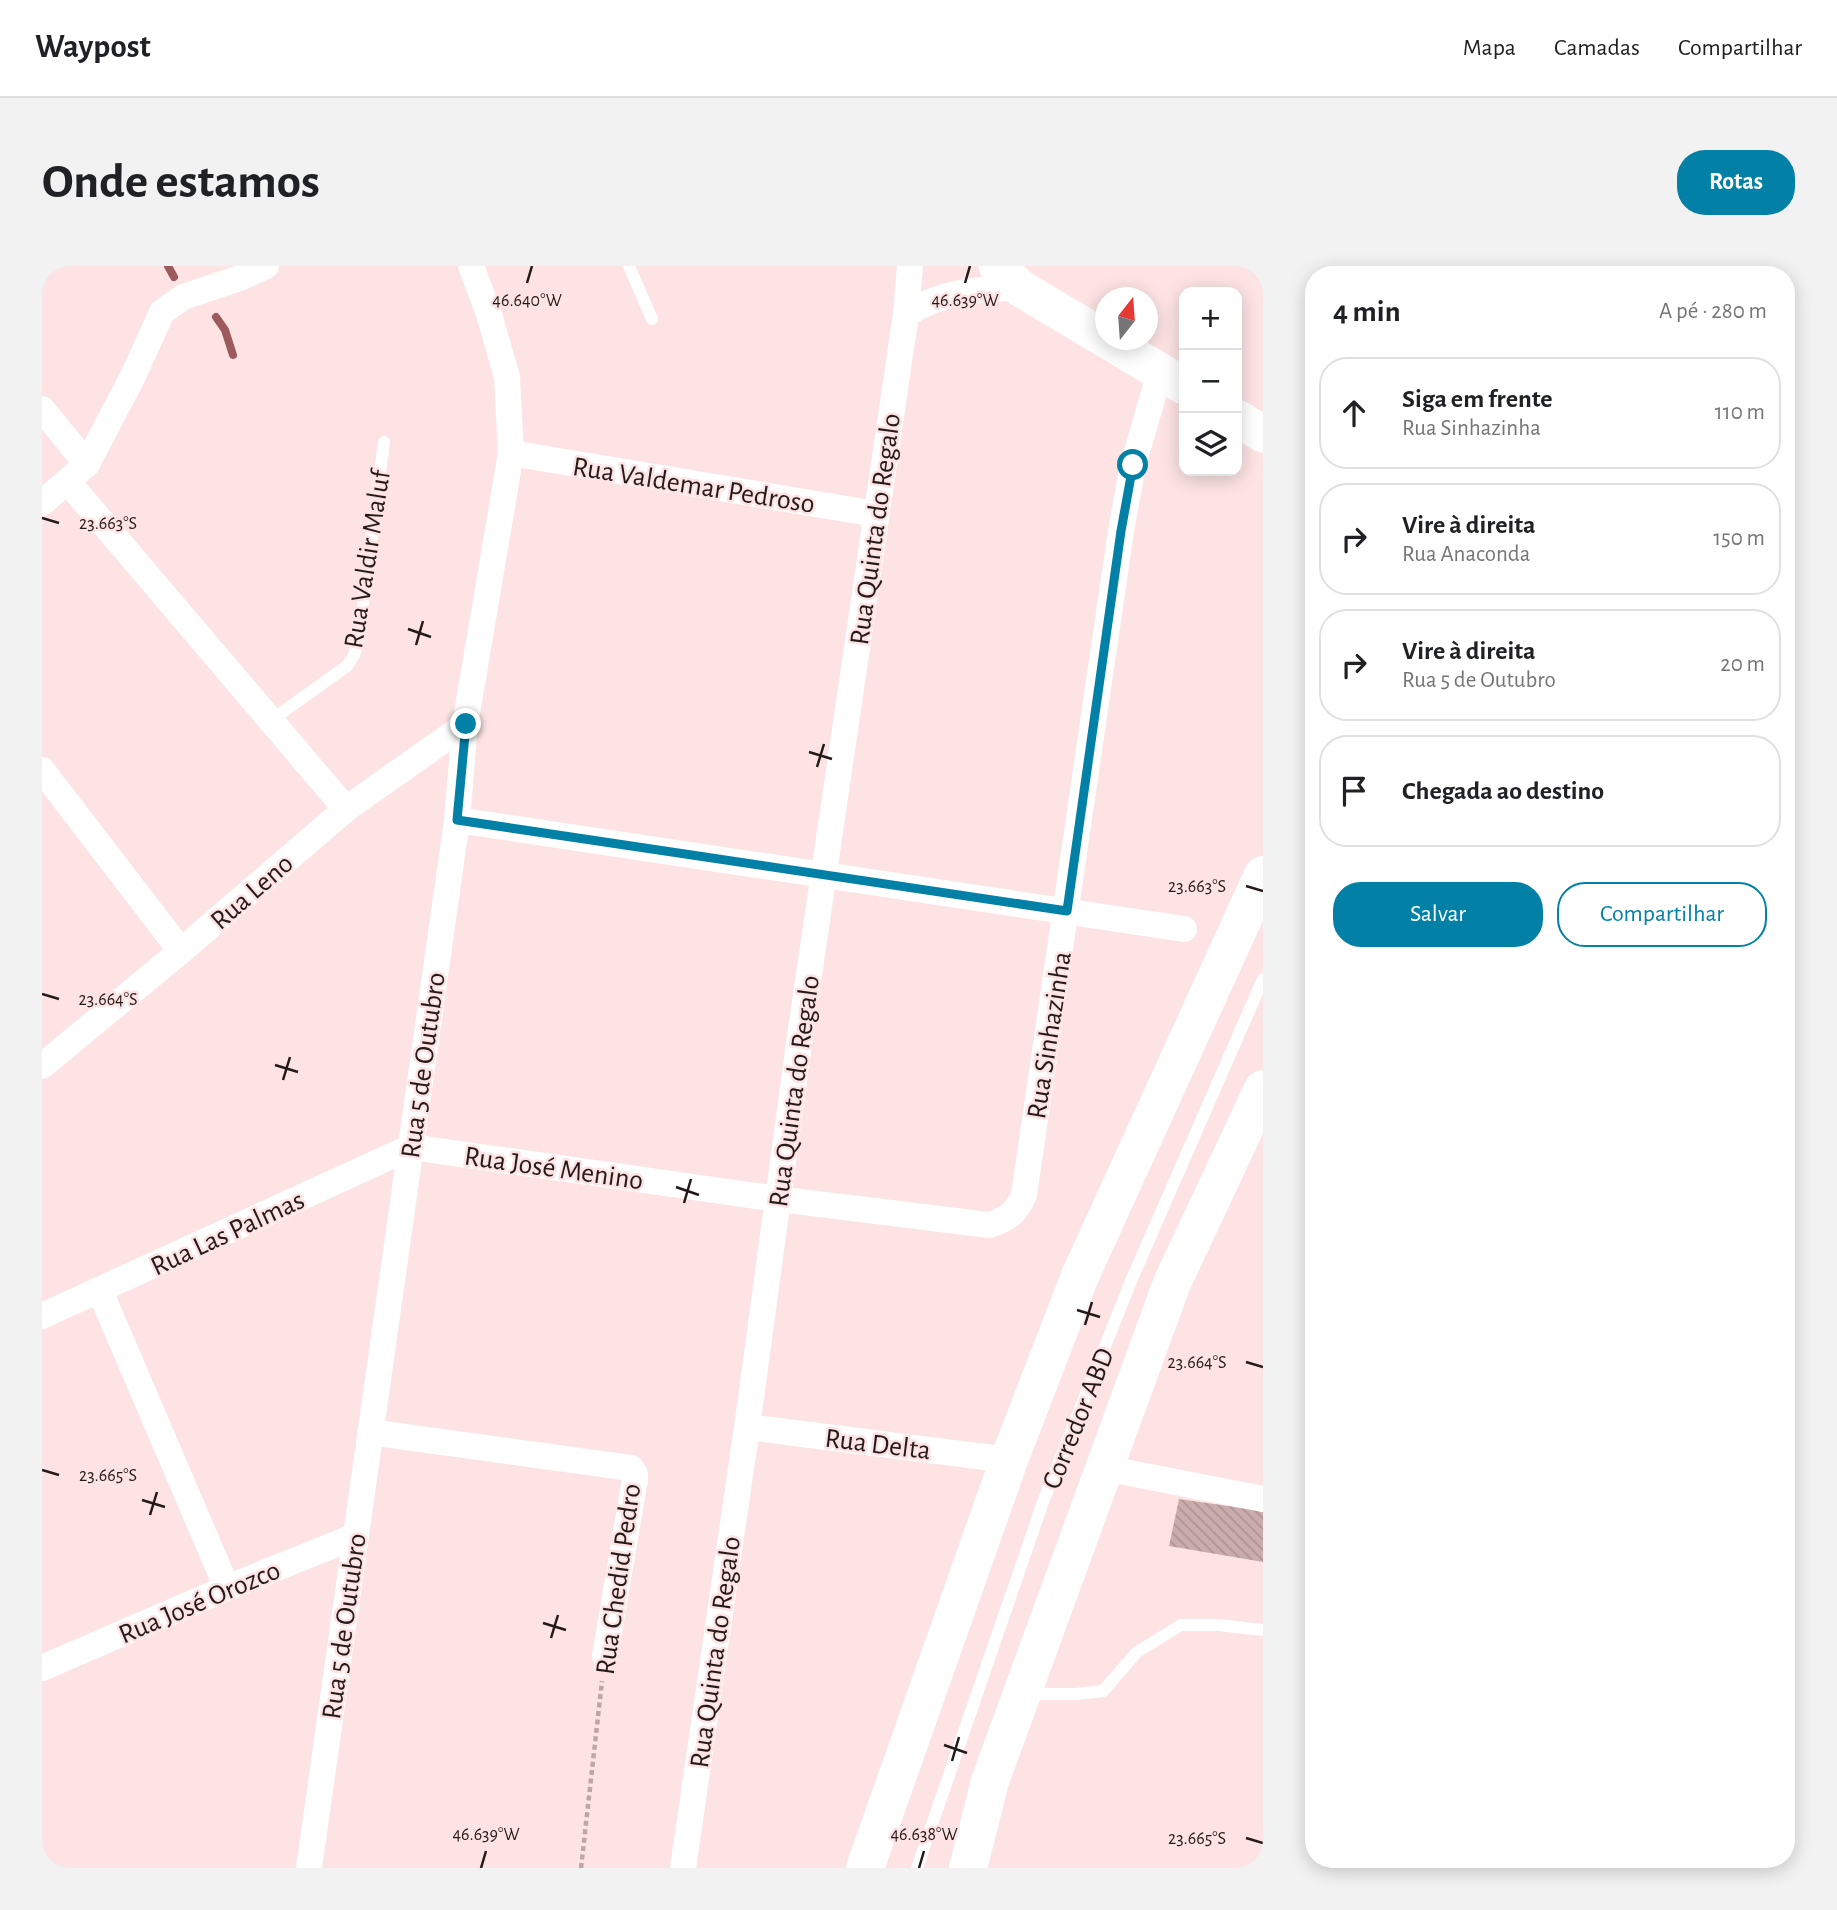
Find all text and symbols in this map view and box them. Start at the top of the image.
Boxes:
text: Waypost [35,31,151,64]
text: Mapa [1463,36,1516,60]
text: Camadas [1554,36,1640,60]
text: Compartilhar [1678,36,1802,60]
button: Rotas [1677,150,1795,215]
text: Onde estamos [42,158,320,207]
north arrow [1095,287,1158,350]
map controls [1179,287,1242,476]
button: + [1179,287,1242,350]
text: 46.640°W [492,292,562,310]
text: 46.639°W [931,292,999,310]
text: 4 min [1333,297,1401,327]
text: A pé · 280 m [1659,300,1767,323]
button: − [1179,350,1242,413]
text: Siga em frente [1402,386,1553,412]
icon: ahead [1335,394,1373,432]
text: 110 m [1715,401,1765,424]
street label: Rua Quinta do Regalo [846,412,906,647]
button: layers [1179,413,1242,476]
text: Rua Sinhazinha [1402,417,1541,440]
route start [1117,449,1148,480]
street label: Rua Valdemar Pedroso [571,453,817,519]
street label: Rua Valdir Maluf [340,467,396,650]
text: Vire à direita [1402,512,1536,538]
text: 23.663°S [79,515,137,533]
icon: right [1335,520,1373,558]
text: 150 m [1713,527,1765,550]
text: Rua Anaconda [1402,543,1530,566]
text: Vire à direita [1402,638,1536,664]
icon: right [1335,646,1373,684]
text: 20 m [1720,653,1765,676]
text: Rua 5 de Outubro [1402,669,1556,692]
route end [450,708,481,739]
icon: arrive [1335,772,1373,810]
text: Chegada ao destino [1402,778,1604,804]
street label: Rua Leno [206,849,299,936]
text: 23.663°S [1168,878,1226,896]
button: Salvar [1333,882,1543,947]
button: Compartilhar [1557,882,1767,947]
street label: Rua Sinhazinha [1023,950,1077,1121]
street label: Rua 5 de Outubro [397,971,451,1160]
street label: Rua Quinta do Regalo [765,974,825,1209]
text: 23.664°S [78,991,138,1009]
street label: Rua José Menino [462,1143,645,1195]
street label: Rua Las Palmas [147,1186,309,1282]
street label: Corredor ABD [1038,1344,1120,1493]
text: 23.664°S [1167,1354,1227,1372]
street label: Rua Delta [823,1425,932,1465]
text: 23.665°S [79,1467,137,1485]
street label: Rua Chedid Pedro [592,1482,646,1677]
street label: Rua 5 de Outubro [318,1532,372,1721]
street label: Rua Quinta do Regalo [686,1535,746,1770]
street label: Rua José Orozco [115,1556,285,1649]
text: 46.639°W [452,1826,520,1844]
text: 46.638°W [890,1826,958,1844]
text: 23.665°S [1168,1830,1226,1848]

